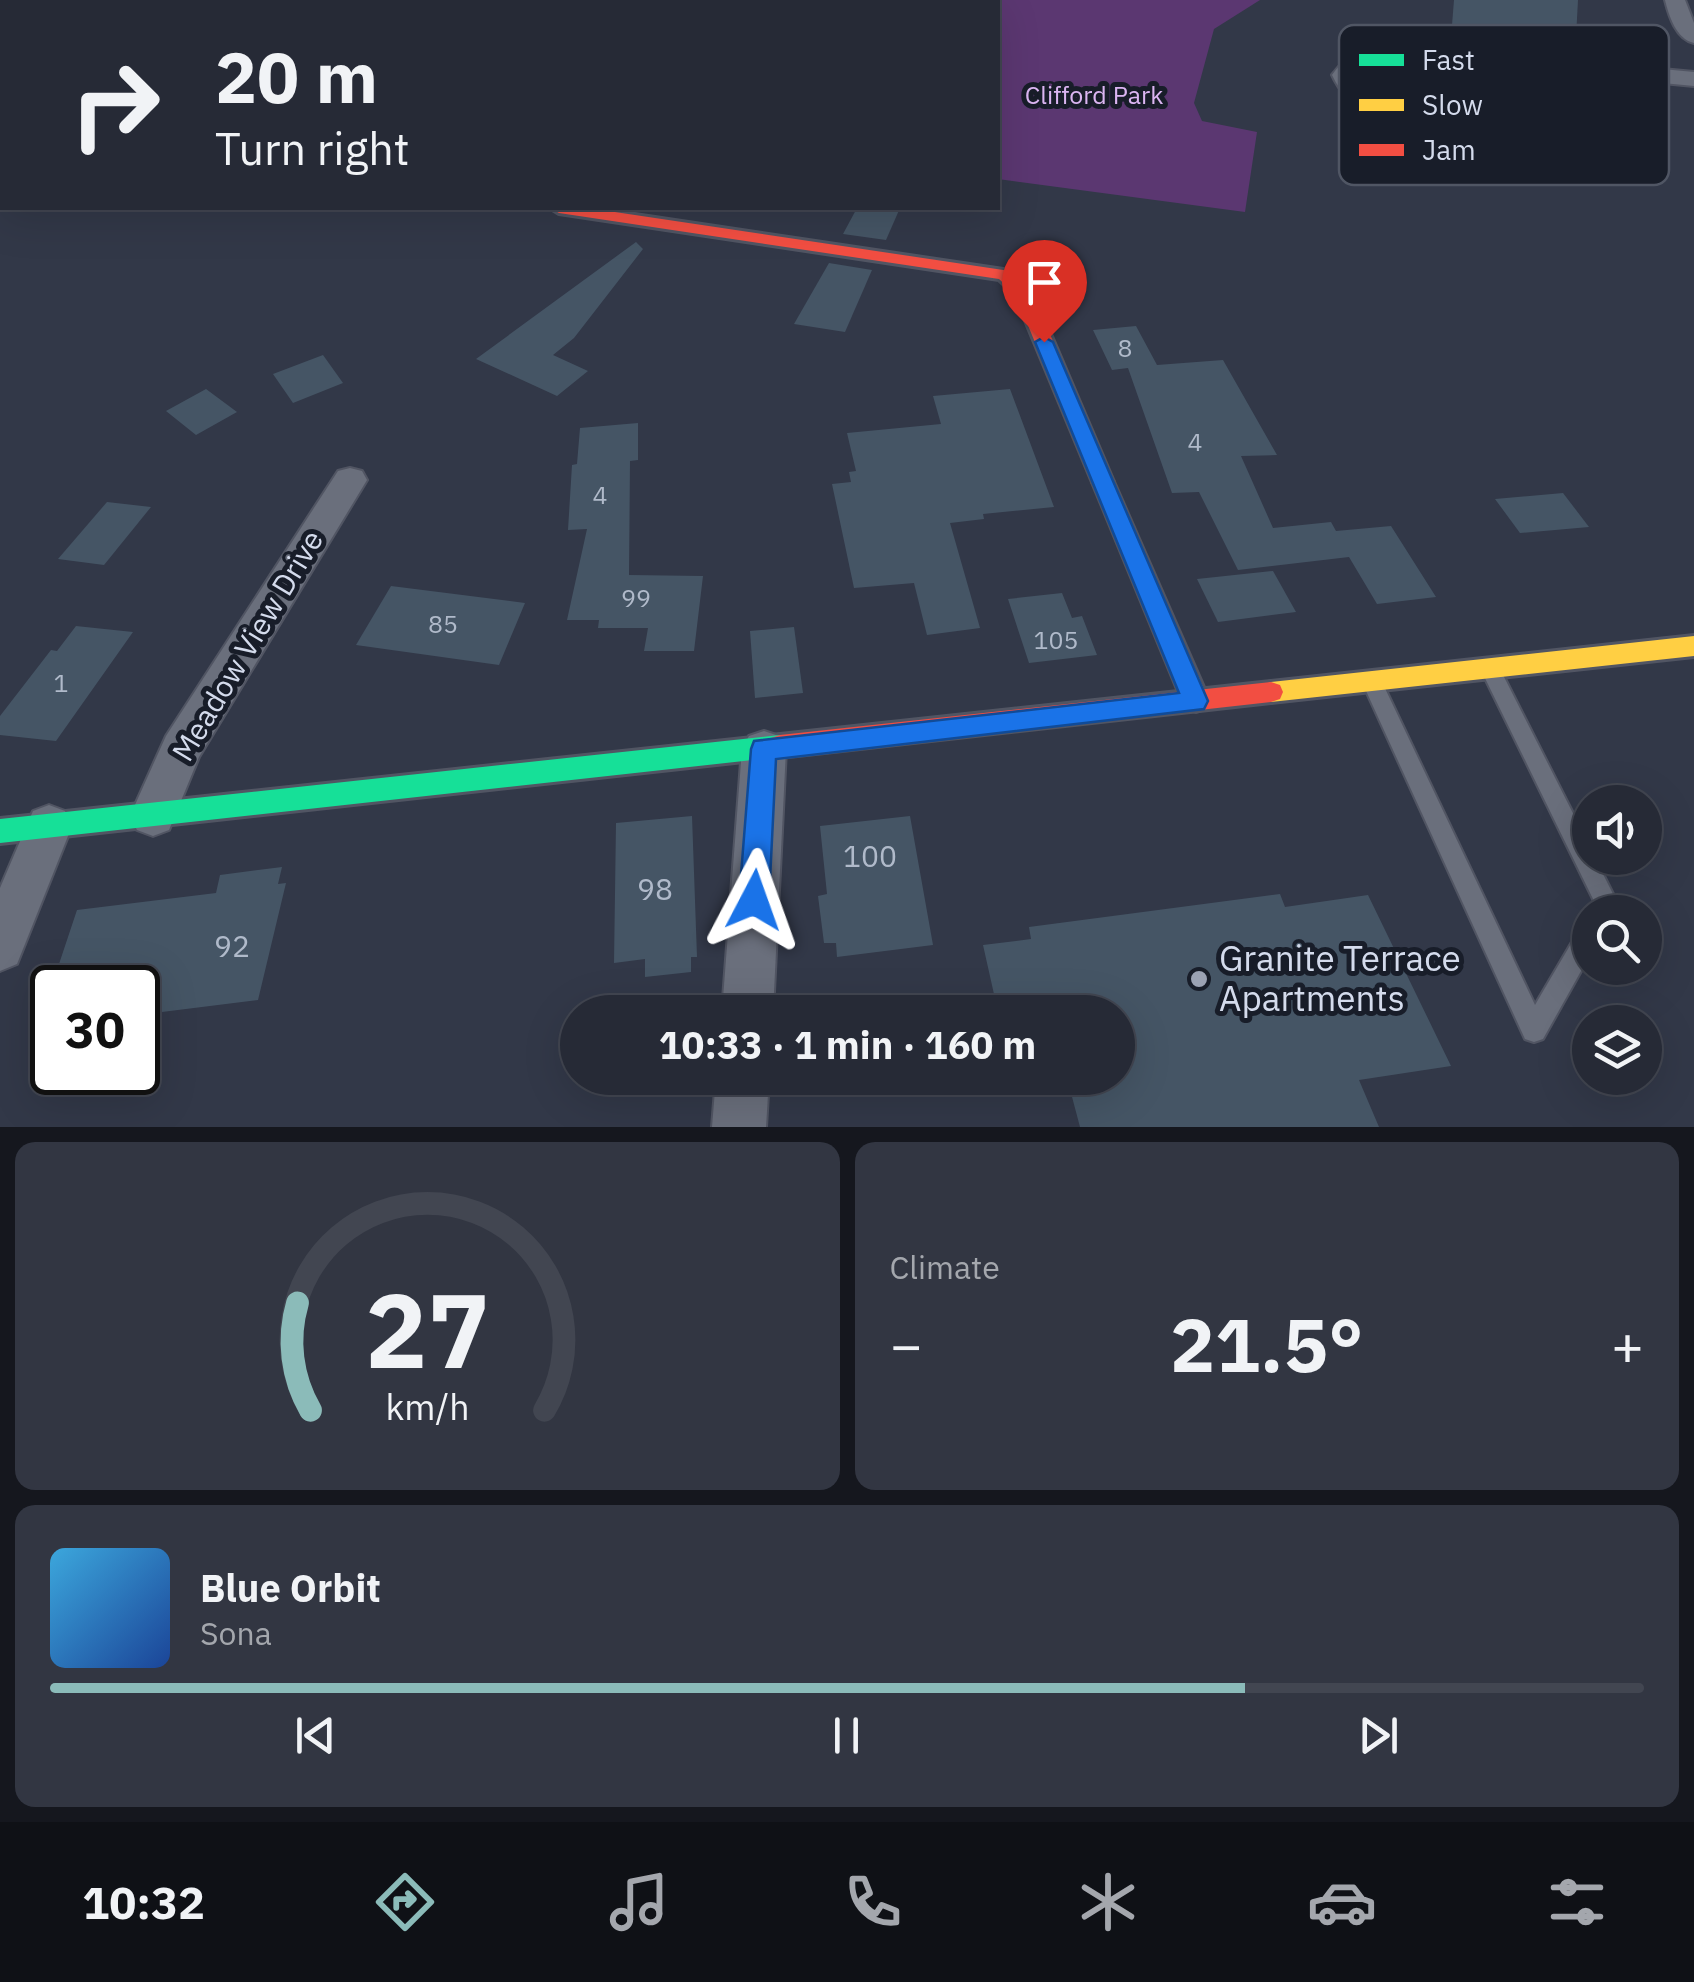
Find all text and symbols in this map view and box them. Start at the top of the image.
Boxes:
legend [1339,25,1669,185]
text: 20 m [215,31,378,122]
icon: right [50,40,180,170]
text: Fast [1422,41,1475,78]
park label: Clifford Park [1025,78,1163,111]
text: Slow [1422,86,1483,123]
text: Turn right [215,119,410,177]
text: Jam [1422,131,1476,168]
pin [1002,240,1087,343]
icon: arrive [1017,255,1072,310]
house number: 8 [1117,331,1133,364]
house number: 4 [1187,425,1203,458]
house number: 4 [592,478,608,511]
street label: Meadow View Drive [162,523,331,768]
house number: 99 [621,581,651,614]
house number: 85 [428,607,458,640]
house number: 105 [1033,623,1079,656]
house number: 1 [53,666,69,699]
map controls [1572,785,1662,1095]
button: sound [1572,785,1662,875]
house number: 100 [843,836,897,875]
position arrow [702,848,806,952]
house number: 98 [637,869,673,908]
button: search [1572,895,1662,985]
house number: 92 [214,926,250,965]
place label: Granite Terrace Apartments [1219,935,1461,1021]
speed limit sign: 30 [30,965,160,1095]
marker: Granite Terrace Apartments [1188,968,1210,990]
button: layers [1572,1005,1662,1095]
text: 10:33 · 1 min · 160 m [659,1020,1036,1069]
text: Climate [890,1246,1000,1288]
text: 27 [365,1261,490,1397]
text: 21.5° [1170,1295,1364,1393]
text: − [890,1309,923,1380]
text: + [1611,1309,1644,1380]
text: km/h [385,1383,469,1430]
text: Blue Orbit [200,1563,381,1612]
text: Sona [200,1612,272,1654]
icon: previous [288,1708,343,1763]
icon: pause [819,1708,874,1763]
icon: next [1351,1708,1406,1763]
icon: directions [370,1867,440,1937]
icon: music [604,1867,674,1937]
icon: phone [838,1867,908,1937]
icon: climate [1073,1867,1143,1937]
icon: car [1307,1867,1377,1937]
icon: filters [1542,1867,1612,1937]
text: 10:32 [82,1873,205,1931]

